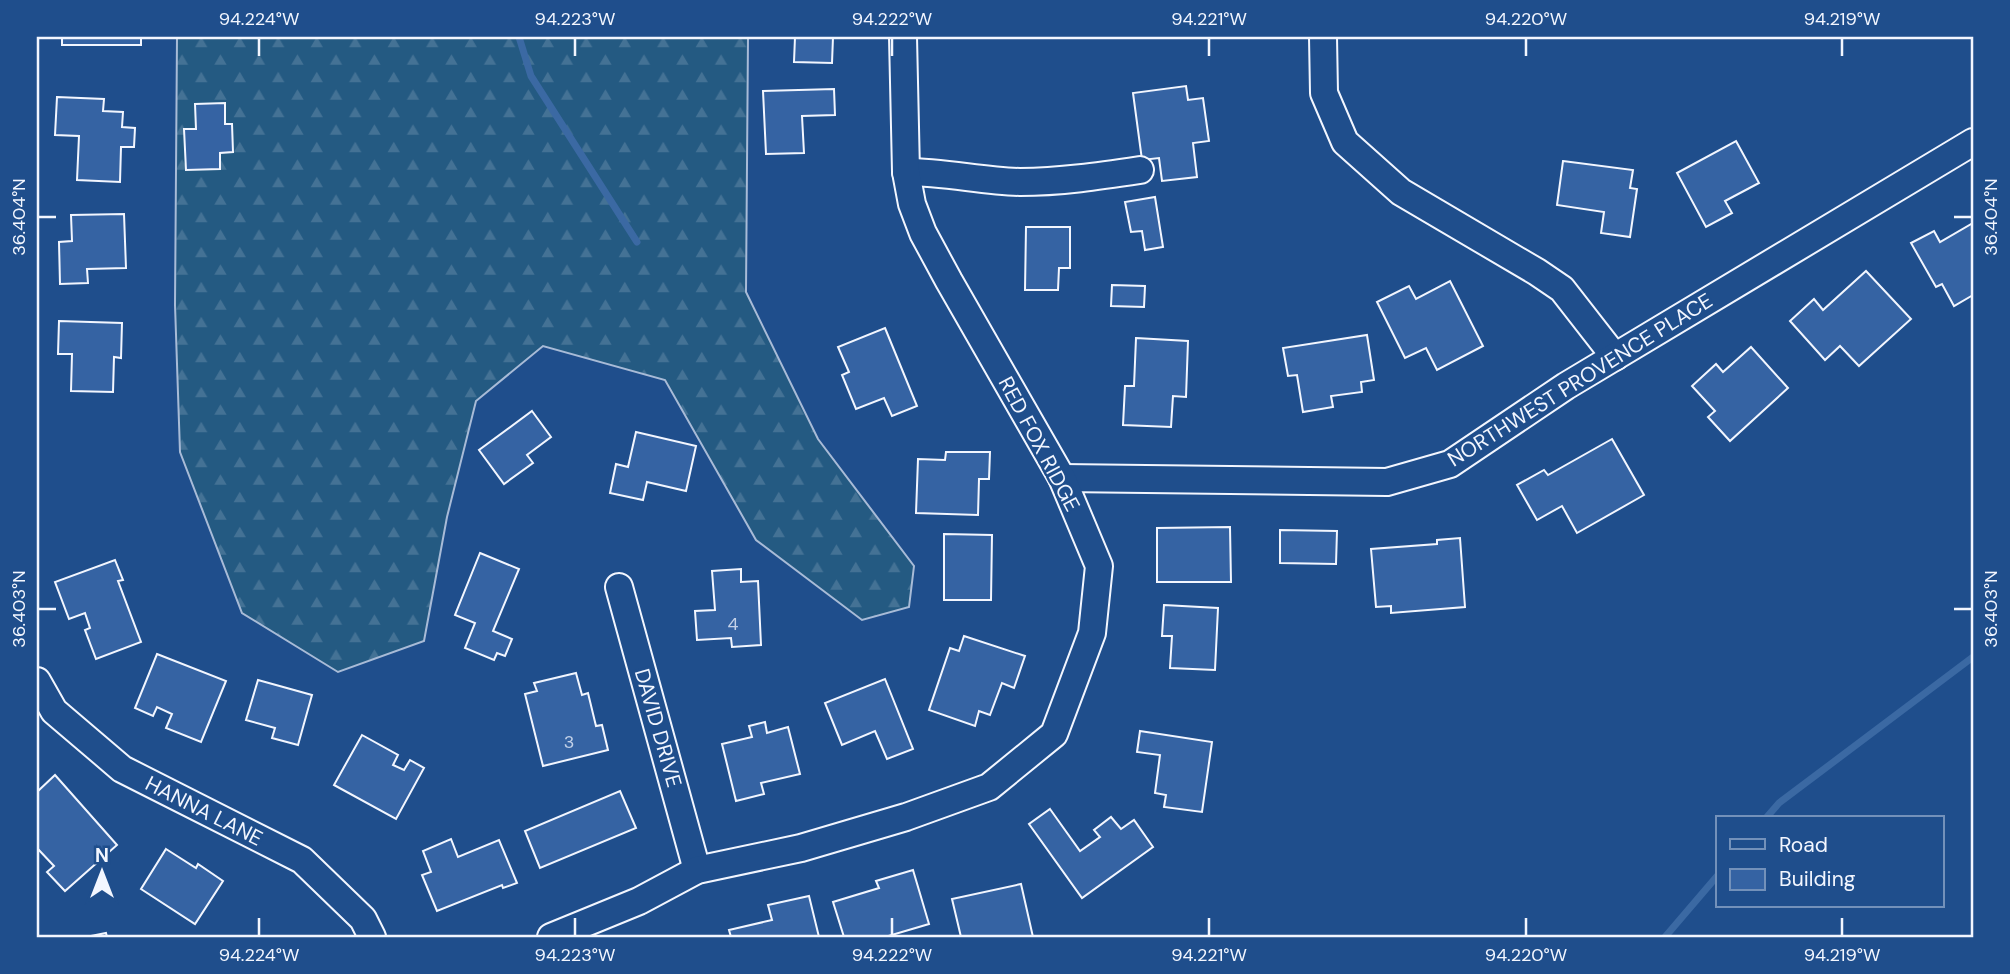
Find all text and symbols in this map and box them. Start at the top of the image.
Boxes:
text: 94.224°W [219,7,299,31]
text: 94.223°W [535,7,615,31]
text: 94.222°W [852,7,932,31]
text: 94.221°W [1171,7,1247,31]
text: 94.220°W [1485,7,1567,31]
text: 94.219°W [1804,7,1880,31]
text: 36.404°N [7,178,31,256]
text: 36.404°N [1979,178,2003,256]
street label: NORTHWEST PROVENCE PLACE [1442,287,1718,473]
street label: RED FOX RIDGE [992,372,1086,516]
text: 36.403°N [7,570,31,648]
text: 36.403°N [1979,570,2003,648]
house number: 4 [728,612,739,636]
street label: DAVID DRIVE [628,665,688,791]
house number: 3 [564,730,574,754]
street label: HANNA LANE [141,769,267,853]
legend [1716,816,1944,908]
text: Road [1779,831,1828,859]
north arrow [66,838,136,908]
text: N [95,843,109,868]
text: Building [1779,865,1856,893]
text: 94.224°W [219,943,299,967]
text: 94.223°W [535,943,615,967]
text: 94.222°W [852,943,932,967]
text: 94.221°W [1171,943,1247,967]
text: 94.220°W [1485,943,1567,967]
text: 94.219°W [1804,943,1880,967]

